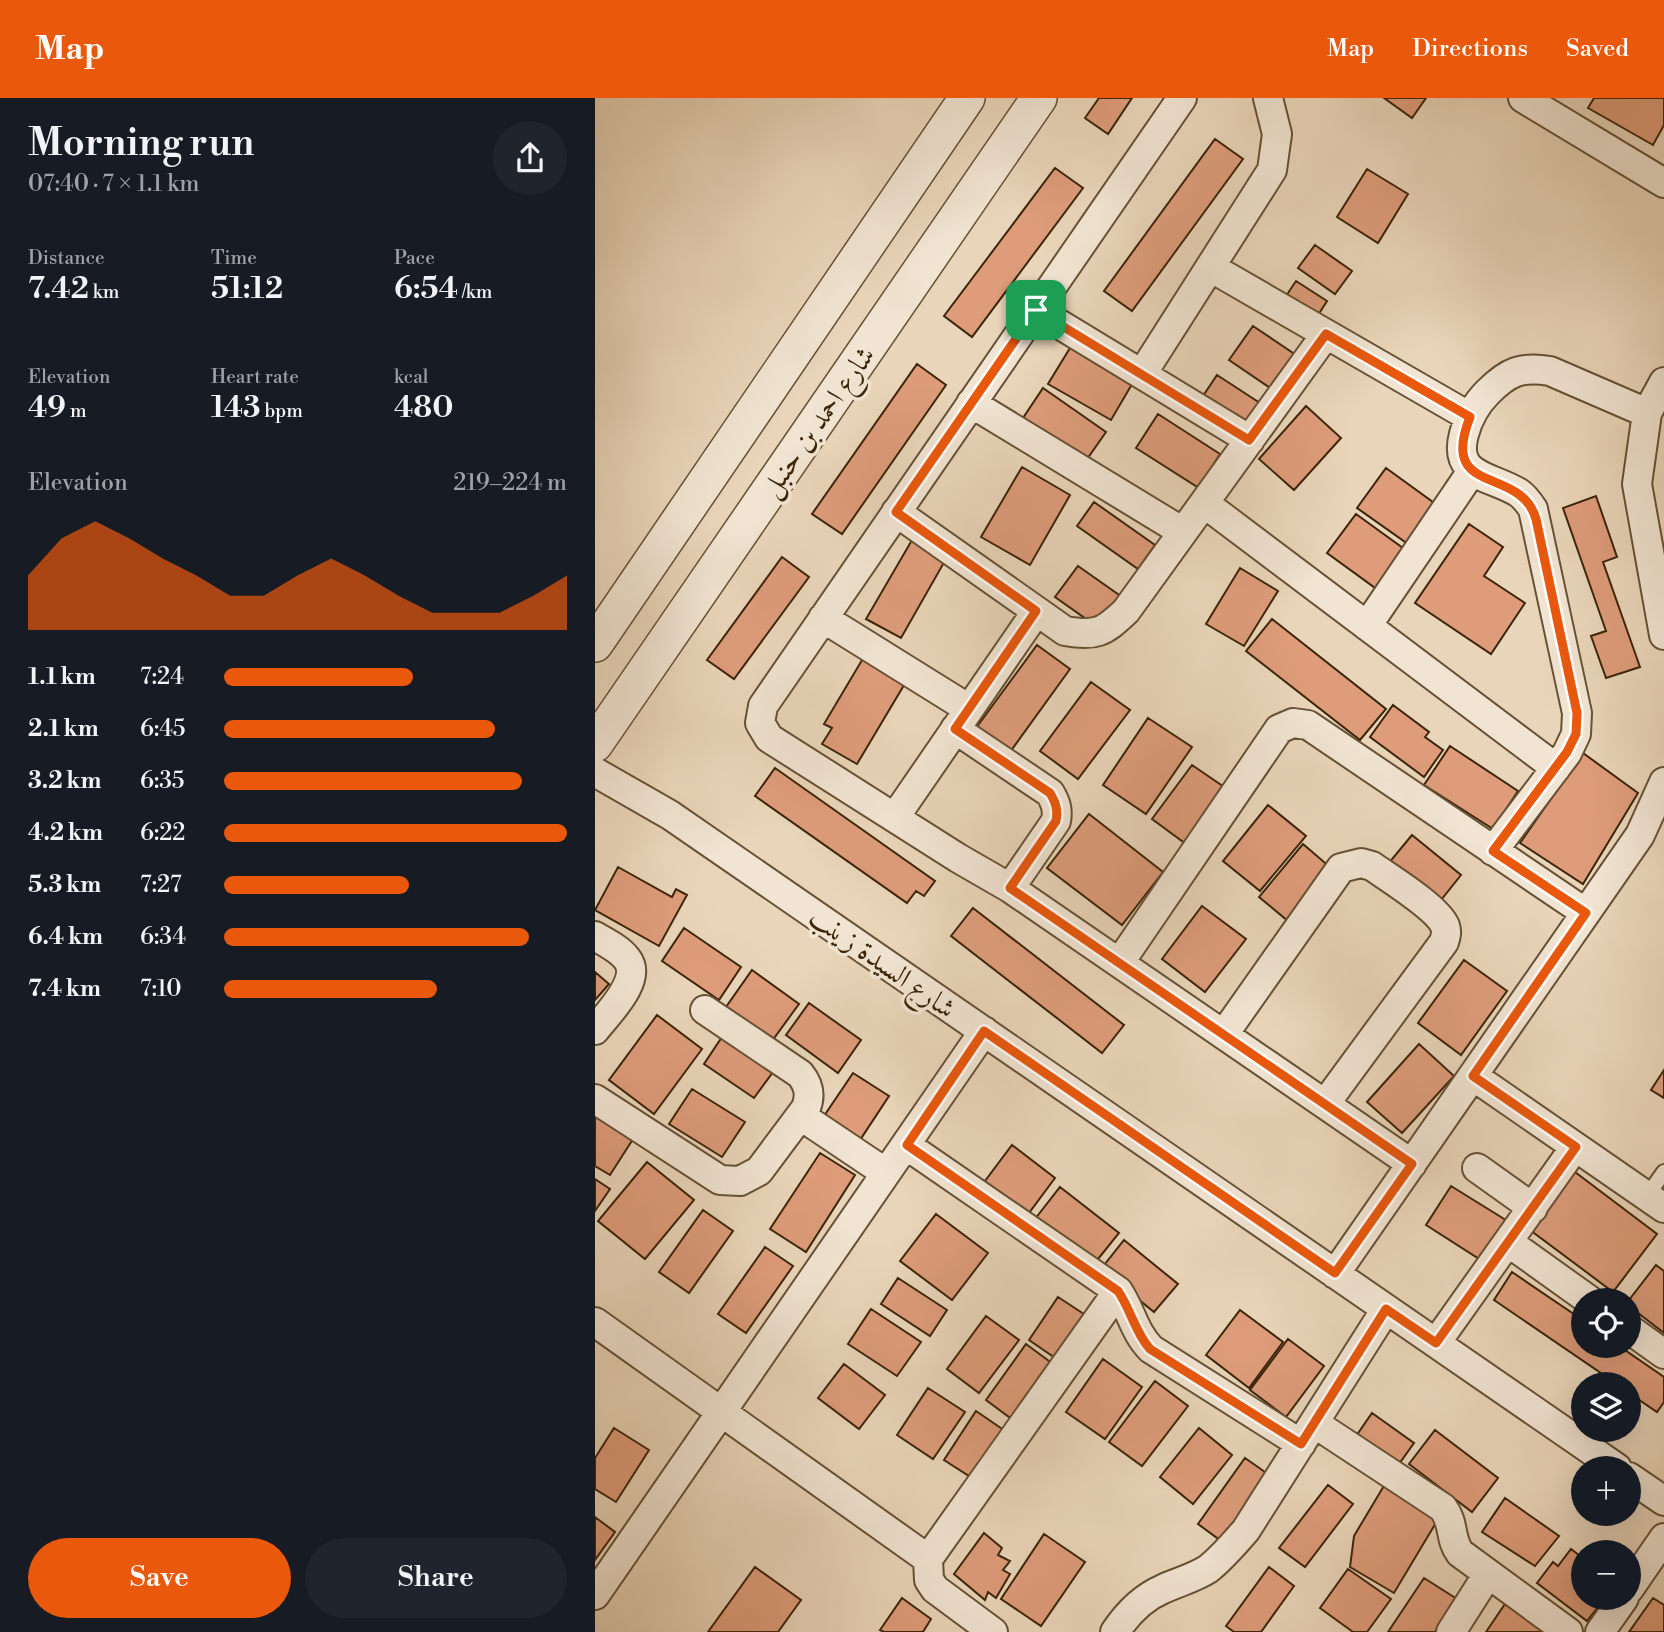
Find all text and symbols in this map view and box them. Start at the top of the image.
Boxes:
text: Map [35,29,104,70]
text: Map [1327,34,1374,64]
text: Directions [1412,34,1528,64]
text: Saved [1566,34,1629,64]
text: Morning run [28,120,254,167]
button: share [493,121,567,195]
text: 07:40 · 7 × 1.1 km [28,170,199,198]
text: Distance [28,246,105,270]
text: Time [211,246,257,270]
text: Pace [394,246,435,270]
text: 7.42 [28,270,89,308]
text: 51:12 [211,270,283,308]
text: 6:54 [394,270,458,308]
text: km [89,280,119,304]
text: /km [458,280,492,304]
pin [1006,280,1066,340]
icon: arrive [1017,291,1055,329]
street label: شارع احمد بن حنبل [753,340,887,507]
text: Elevation [28,365,110,389]
text: Heart rate [211,365,299,389]
text: kcal [394,365,428,389]
text: 49 [28,389,66,427]
text: 143 [211,389,261,427]
text: 480 [394,389,453,427]
text: m [66,399,87,423]
text: bpm [261,399,303,423]
text: Elevation [28,469,128,497]
text: 219–224 m [453,469,567,497]
text: 1.1 km [28,663,96,691]
text: 7:24 [140,663,184,691]
text: 2.1 km [28,715,99,743]
text: 6:45 [140,715,186,743]
text: 3.2 km [28,767,101,795]
text: 6:35 [140,767,185,795]
text: 4.2 km [28,819,103,847]
text: 6:22 [140,819,185,847]
text: 5.3 km [28,871,101,899]
text: 7:27 [140,871,182,899]
street label: شارع السيدة زينب [799,900,962,1031]
text: 6.4 km [28,923,103,951]
text: 6:34 [140,923,186,951]
text: 7.4 km [28,975,101,1003]
text: 7:10 [140,975,182,1003]
map controls [1571,1288,1641,1610]
button: locate [1571,1288,1641,1358]
button: layers [1571,1372,1641,1442]
button: + [1571,1456,1641,1526]
button: Save [28,1538,291,1618]
button: Share [305,1538,567,1618]
button: − [1571,1540,1641,1610]

